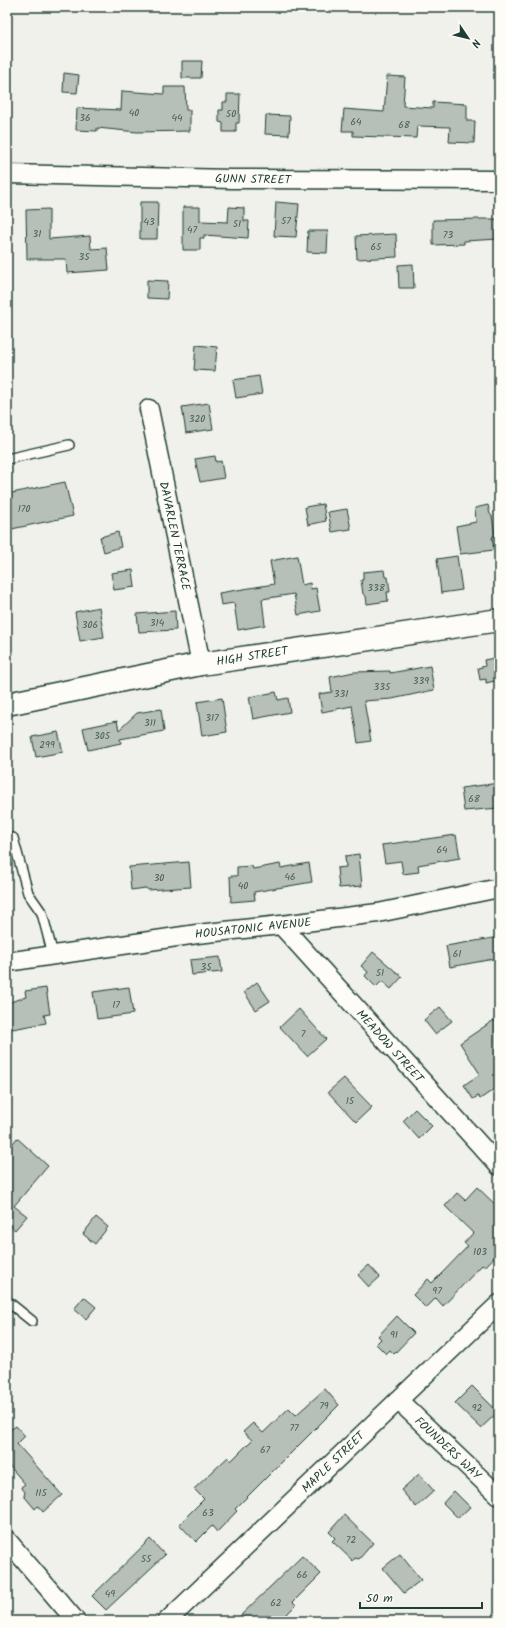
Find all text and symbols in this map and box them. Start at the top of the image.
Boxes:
north arrow [448,18,488,58]
text: N [466,35,485,51]
house number: 40 [129,105,139,121]
house number: 50 [226,106,236,122]
house number: 36 [79,110,91,126]
house number: 44 [171,110,183,126]
house number: 64 [350,114,362,130]
house number: 68 [398,117,411,133]
street label: GUNN STREET [215,169,293,190]
house number: 57 [281,213,291,229]
house number: 43 [143,214,155,230]
house number: 51 [233,216,241,232]
house number: 47 [187,222,197,238]
house number: 31 [33,226,41,242]
house number: 73 [443,227,453,243]
house number: 65 [371,239,382,255]
house number: 35 [78,249,90,265]
house number: 320 [189,411,205,427]
street label: DAVARLEN TERRACE [154,480,196,593]
house number: 170 [18,501,30,517]
house number: 338 [367,580,386,596]
house number: 314 [150,615,165,631]
house number: 306 [82,617,98,633]
street label: HIGH STREET [215,641,291,672]
house number: 339 [413,673,429,689]
house number: 335 [374,679,391,695]
house number: 331 [334,686,348,702]
house number: 317 [205,710,219,726]
house number: 311 [144,715,156,731]
house number: 305 [94,728,111,744]
house number: 299 [39,737,55,753]
house number: 68 [468,791,481,807]
house number: 64 [436,842,448,858]
house number: 46 [284,869,296,885]
house number: 30 [154,870,164,886]
house number: 40 [238,878,248,894]
street label: HOUSATONIC AVENUE [194,913,313,944]
house number: 61 [453,946,461,962]
house number: 35 [200,959,212,975]
house number: 51 [376,965,384,981]
house number: 17 [112,997,120,1013]
street label: MEADOW STREET [351,1005,429,1089]
house number: 7 [301,1026,306,1042]
house number: 15 [346,1093,355,1109]
house number: 103 [473,1244,487,1260]
house number: 97 [432,1283,442,1299]
house number: 91 [390,1327,398,1343]
house number: 79 [319,1398,329,1414]
house number: 92 [472,1400,483,1416]
street label: FOUNDERS WAY [410,1412,486,1485]
house number: 77 [289,1420,299,1436]
street label: MAPLE STREET [297,1426,371,1498]
house number: 67 [260,1442,270,1458]
house number: 115 [35,1485,47,1501]
house number: 63 [202,1505,214,1521]
house number: 72 [346,1532,356,1548]
house number: 55 [141,1551,152,1567]
house number: 66 [296,1567,308,1583]
scale bar [360,1584,482,1610]
house number: 49 [105,1586,115,1602]
text: 50 m [366,1589,393,1608]
house number: 62 [270,1595,282,1611]

